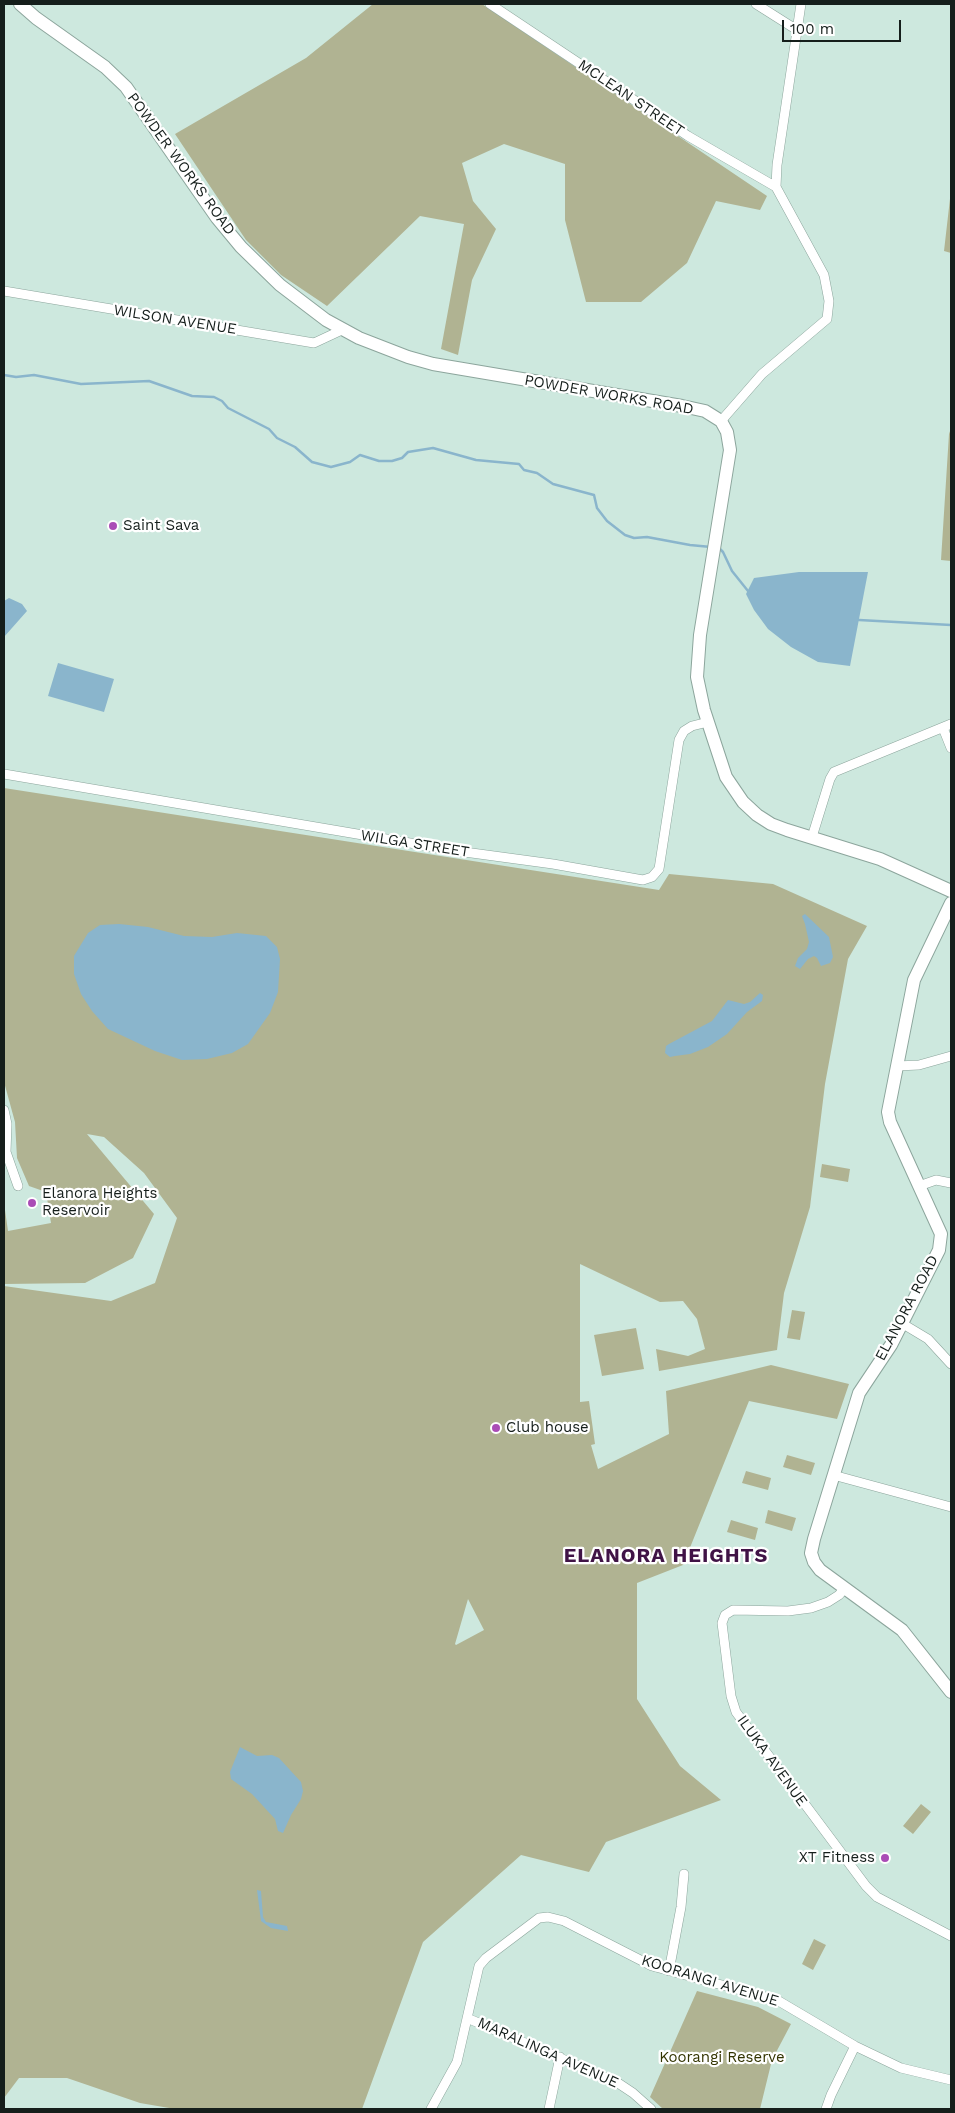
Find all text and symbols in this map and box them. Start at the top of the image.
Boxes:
scale bar [785,10,904,42]
text: 100 m [790,20,834,38]
street label: MCLEAN STREET [575,56,687,140]
street label: POWDER WORKS ROAD [123,89,239,239]
street label: WILSON AVENUE [112,301,238,339]
street label: POWDER WORKS ROAD [523,371,695,419]
place label: Saint Sava [123,517,199,535]
marker: Saint Sava [107,520,119,532]
street label: WILGA STREET [359,827,471,861]
place label: Elanora Heights Reservoir [42,1185,157,1220]
marker: Elanora Heights Reservoir [26,1197,38,1209]
street label: ELANORA ROAD [872,1252,942,1364]
place label: Club house [506,1419,589,1437]
marker: Club house [490,1422,502,1434]
district label: ELANORA HEIGHTS [562,1544,770,1568]
street label: ILUKA AVENUE [733,1712,811,1810]
place label: XT Fitness [799,1849,875,1867]
marker: XT Fitness [879,1852,891,1864]
street label: KOORANGI AVENUE [639,1952,781,2010]
street label: MARALINGA AVENUE [475,2014,621,2092]
park label: Koorangi Reserve [659,2049,785,2067]

